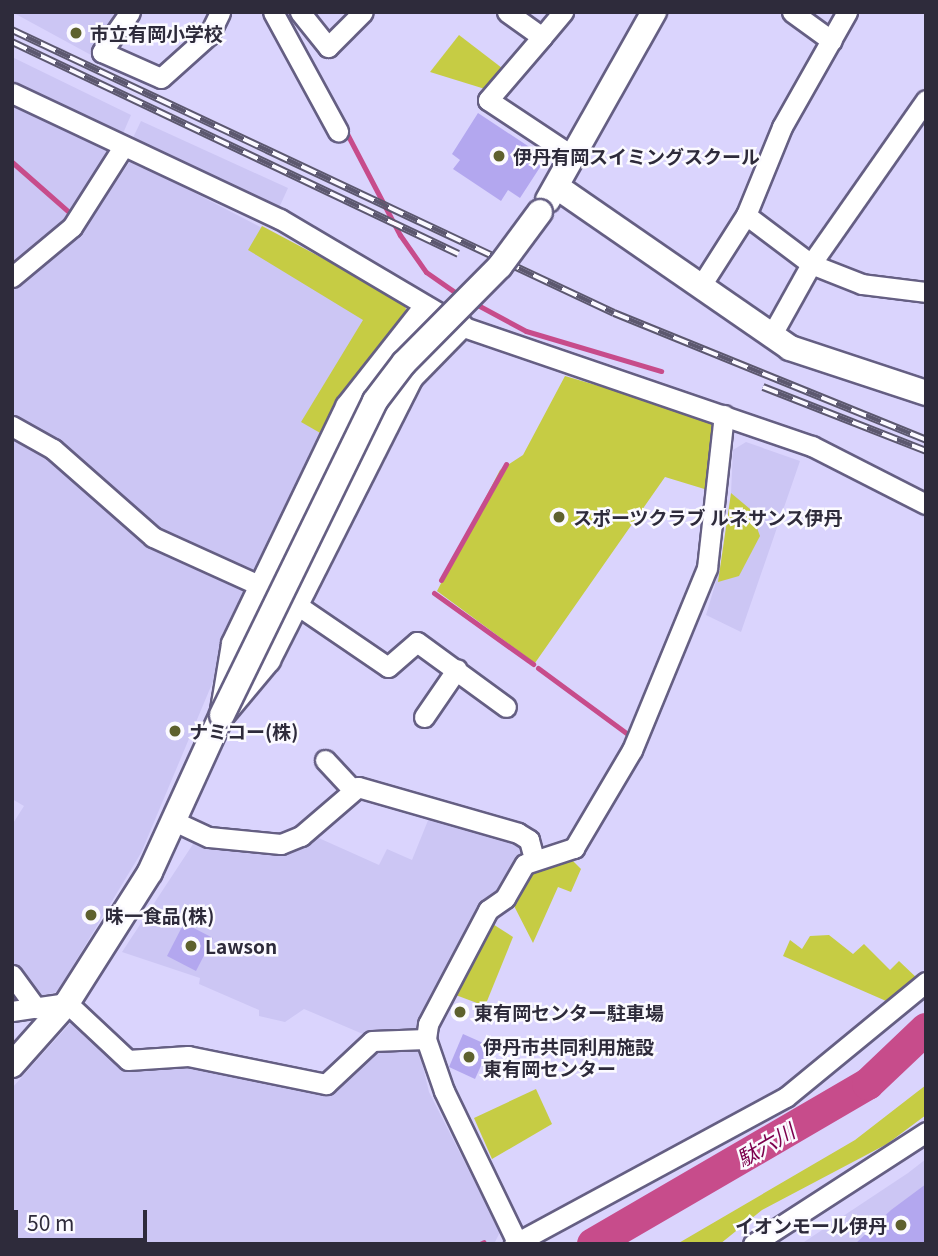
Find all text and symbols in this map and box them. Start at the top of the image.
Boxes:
place label: 市立有岡小学校 [90,22,223,44]
marker: 市立有岡小学校 [68,25,84,41]
place label: 伊丹有岡スイミングスクール [513,145,760,167]
marker: 伊丹有岡スイミングスクール [491,148,507,164]
place label: スポーツクラブ ルネサンス伊丹 [573,506,843,528]
marker: スポーツクラブ ルネサンス伊丹 [551,509,567,525]
place label: ナミコー(株) [189,720,298,742]
marker: ナミコー(株) [167,723,183,739]
place label: 味一食品(株) [105,904,214,926]
marker: 味一食品(株) [83,907,99,923]
place label: Lawson [205,935,277,957]
marker: Lawson [183,938,199,954]
place label: 東有岡センター駐車場 [474,1001,664,1023]
marker: 東有岡センター駐車場 [452,1004,468,1020]
place label: 伊丹市共同利用施設 東有岡センター [483,1035,654,1079]
marker: 伊丹市共同利用施設 東有岡センター [461,1049,477,1065]
water label: 駄六川 [731,1117,799,1171]
scale bar [18,1196,150,1240]
text: 50 m [27,1207,74,1237]
place label: イオンモール伊丹 [735,1214,887,1236]
marker: イオンモール伊丹 [893,1217,909,1233]

